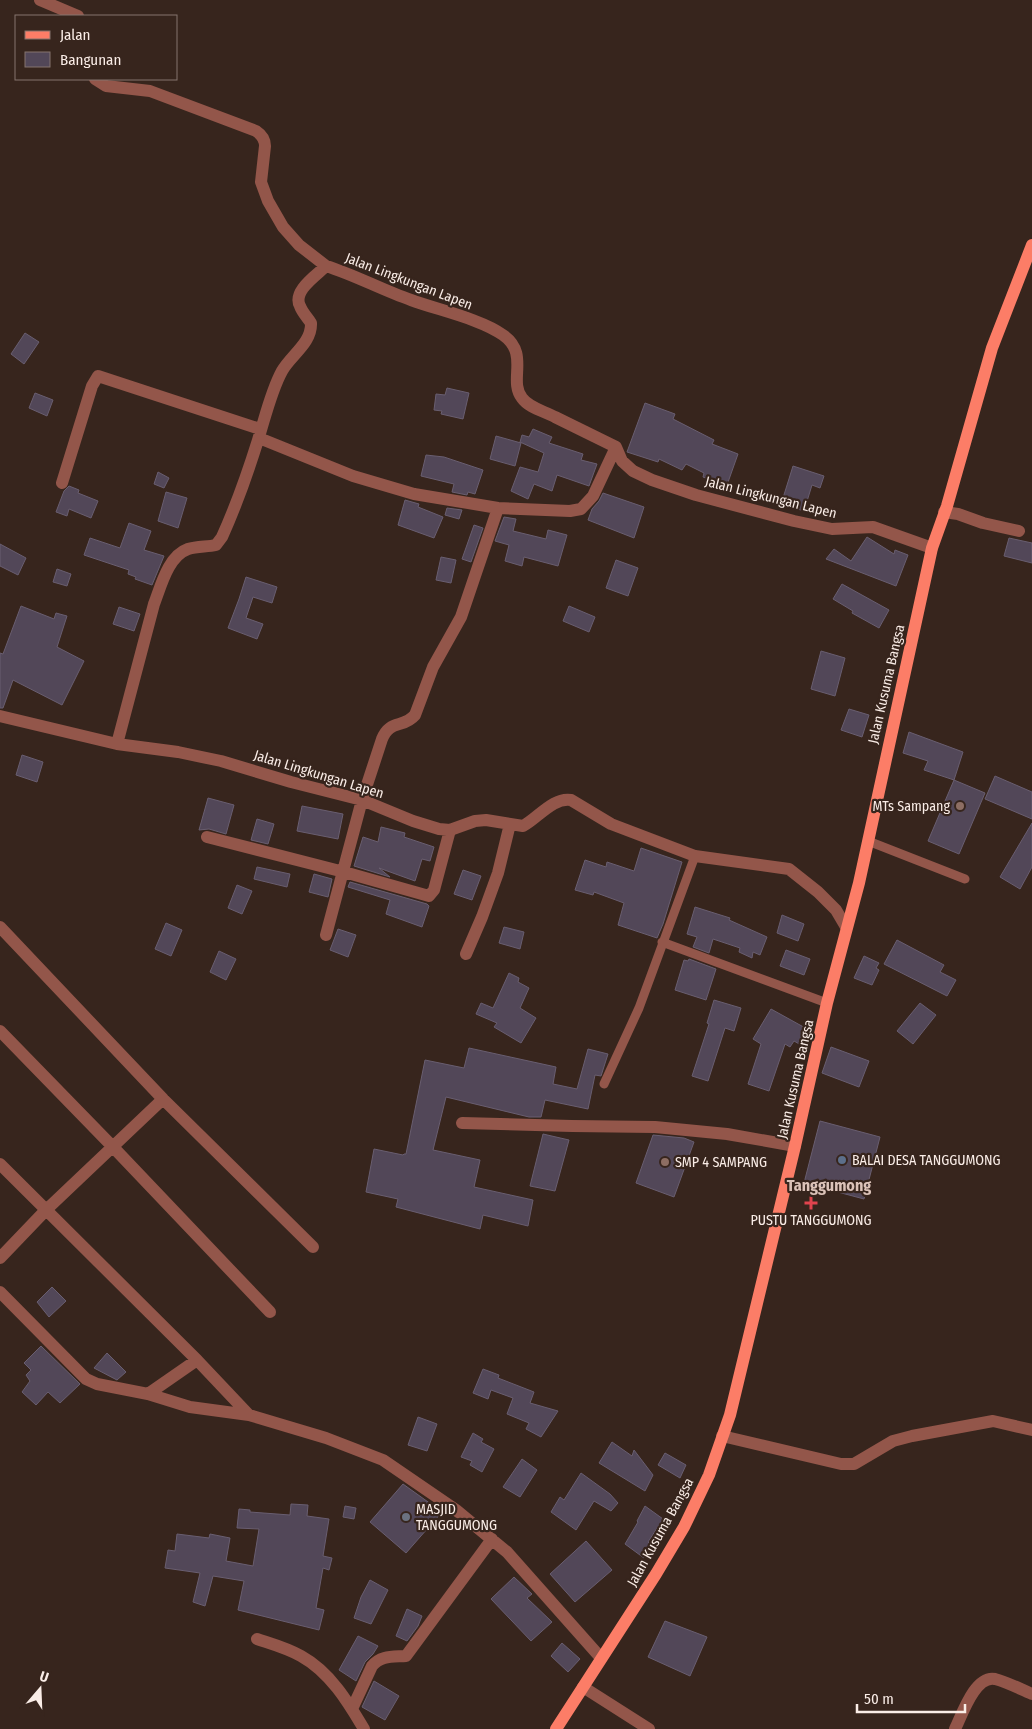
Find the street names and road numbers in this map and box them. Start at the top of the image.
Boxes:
street label: Jalan Lingkungan Lapen [343,249,475,314]
street label: Jalan Lingkungan Lapen [703,473,838,522]
street label: Jalan Kusuma Bangsa [865,623,908,745]
street label: Jalan Lingkungan Lapen [252,747,386,802]
street label: Jalan Kusuma Bangsa [774,1018,817,1140]
street label: Jalan Kusuma Bangsa [624,1475,697,1590]

